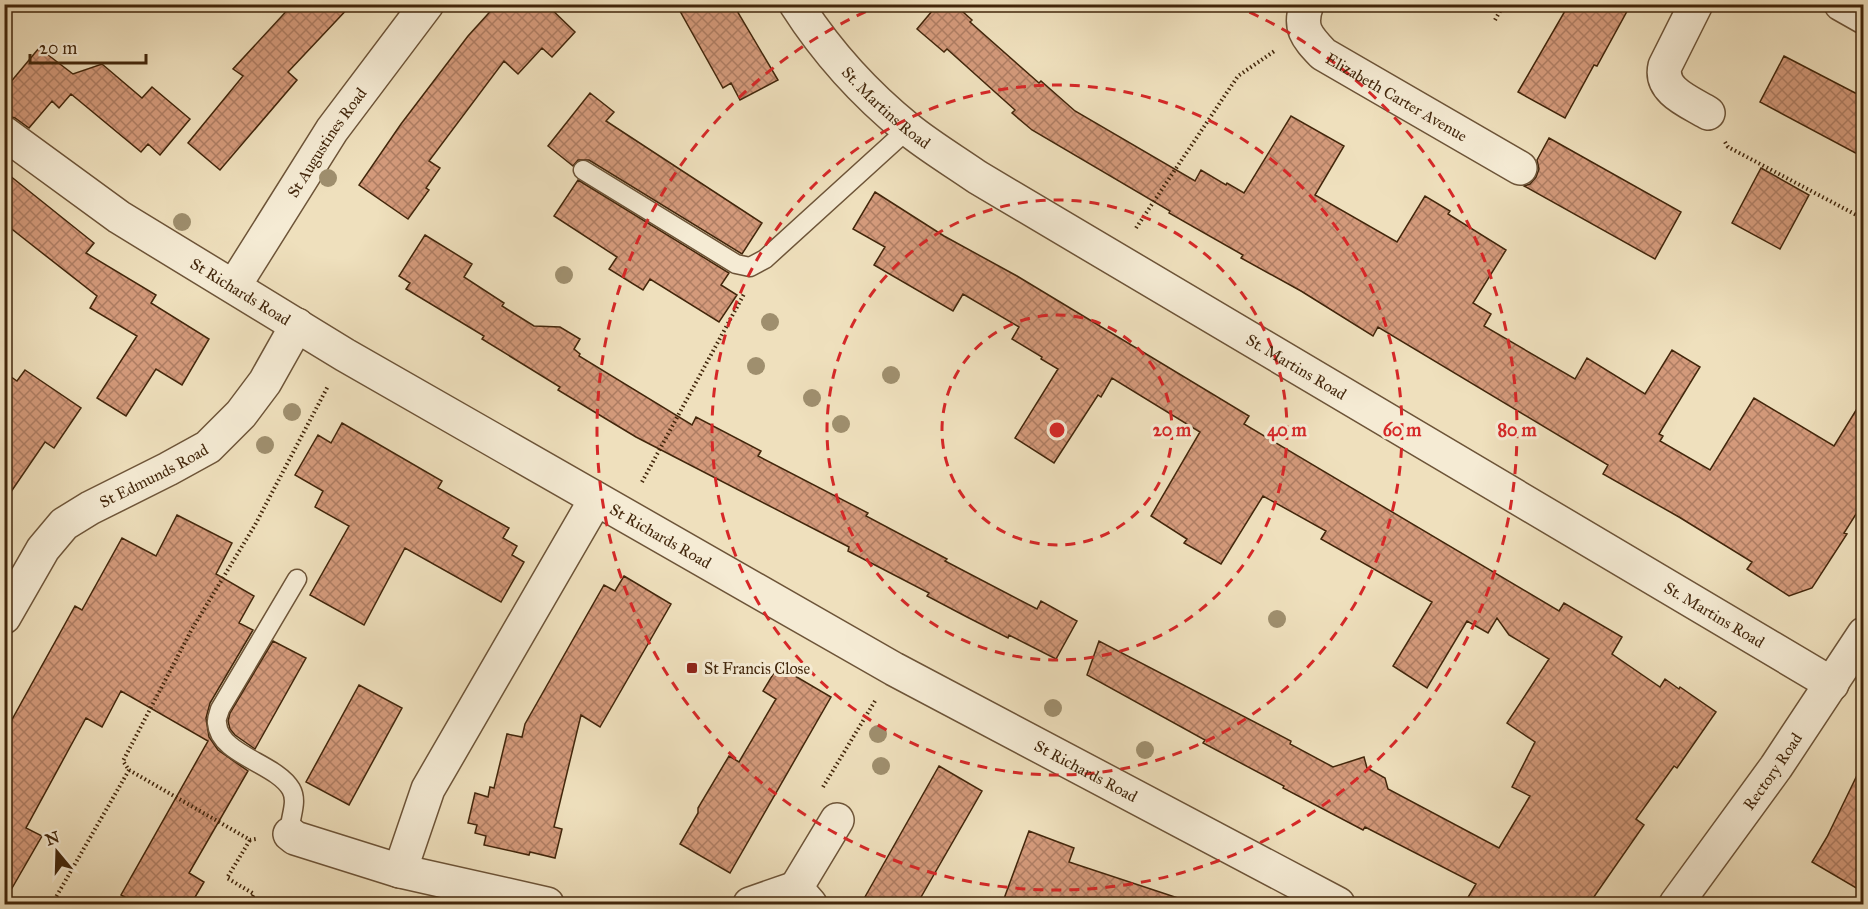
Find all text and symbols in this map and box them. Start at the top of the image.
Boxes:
scale bar [30,27,146,65]
text: 20 m [39,37,77,59]
street label: Elizabeth Carter Avenue [1322,49,1471,146]
street label: St. Martins Road [838,63,934,153]
street label: St Augustines Road [283,84,371,201]
street label: St Richards Road [187,254,294,329]
street label: St. Martins Road [1243,330,1350,404]
text: 20 m [1153,419,1192,441]
text: 40 m [1267,419,1308,442]
text: 60 m [1383,419,1422,441]
text: 80 m [1497,419,1537,441]
centre of rings [1047,420,1067,440]
street label: St Edmunds Road [96,440,211,512]
street label: St Richards Road [606,500,715,573]
street label: St. Martins Road [1661,578,1768,652]
place label: St Francis Close [704,659,810,678]
marker: St Francis Close [685,661,699,675]
street label: Rectory Road [1739,729,1806,814]
street label: St Richards Road [1031,736,1141,806]
north arrow [27,822,87,882]
text: N [43,827,62,849]

